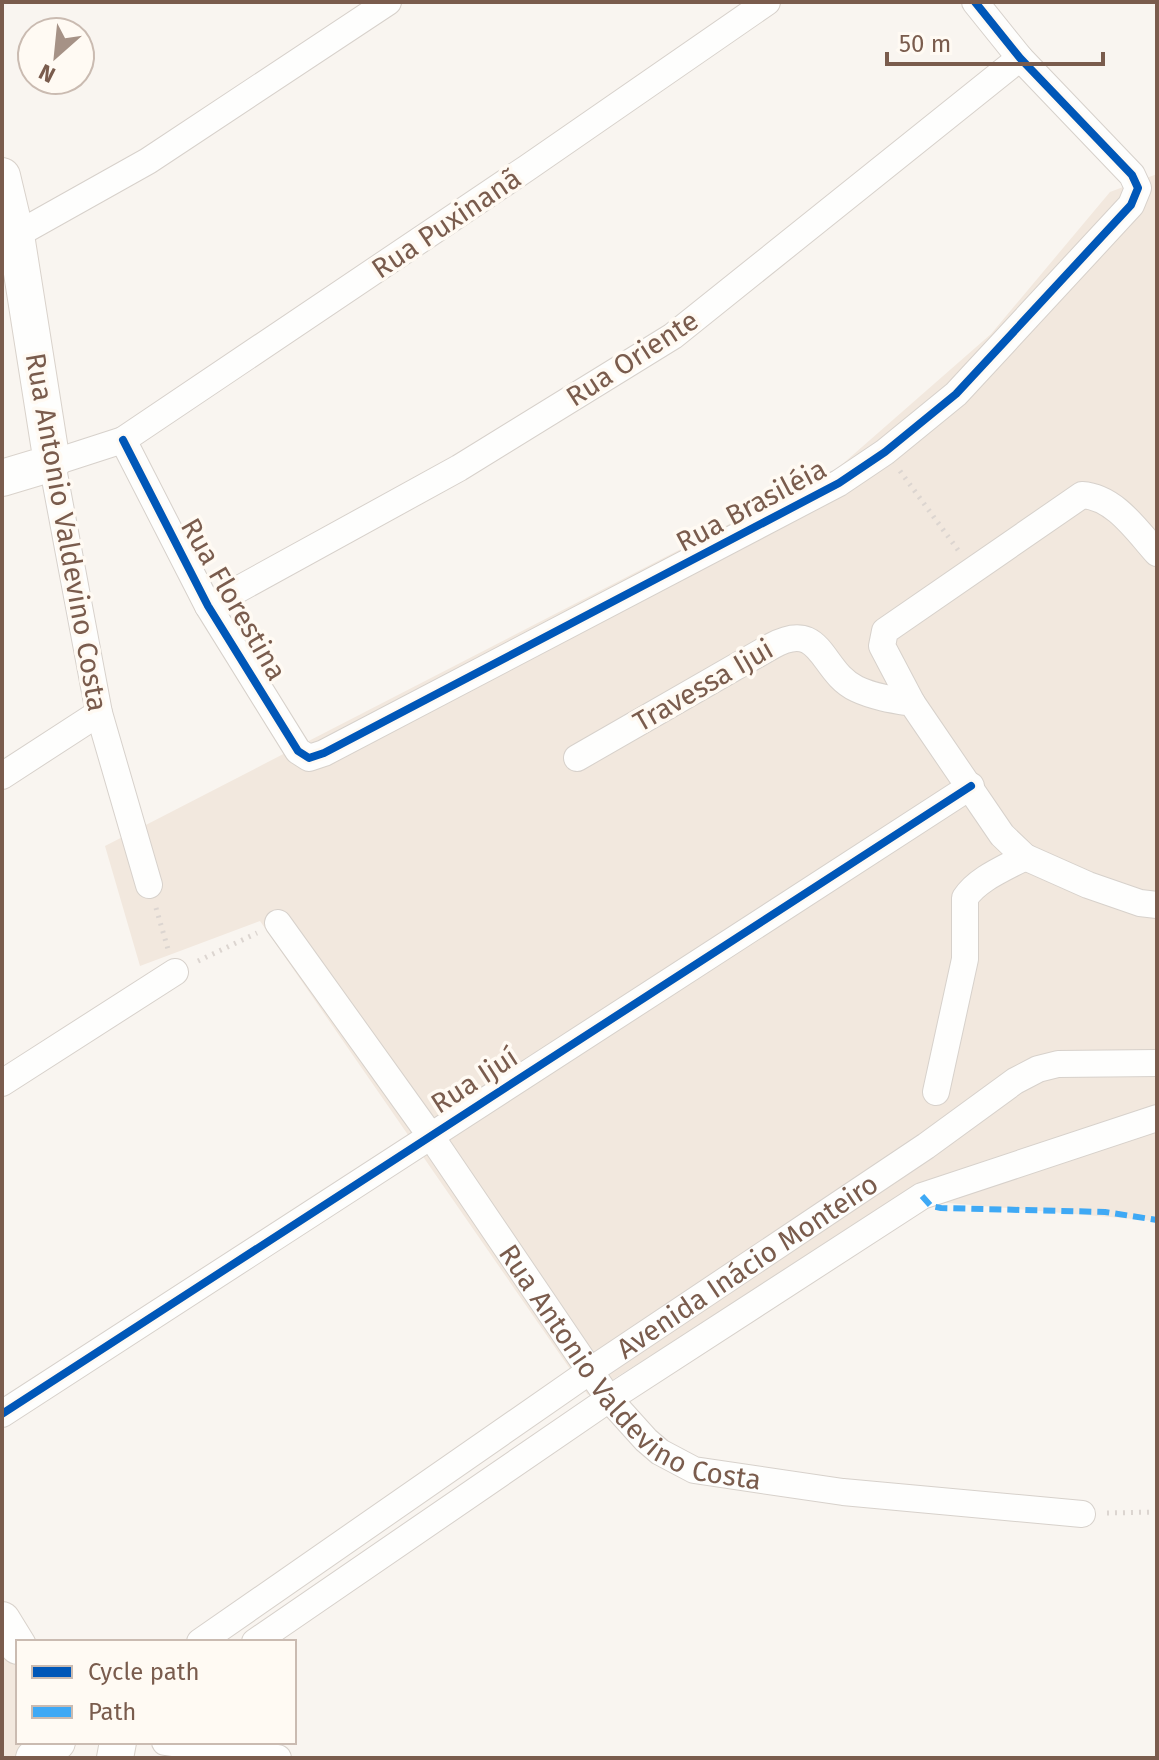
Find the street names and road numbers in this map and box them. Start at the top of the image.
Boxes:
street label: Rua Puxinanã [366,162,527,285]
street label: Rua Oriente [560,304,704,413]
street label: Rua Antonio Valdevino Costa [19,350,114,714]
street label: Rua Brasiléia [671,452,832,559]
street label: Rua Florestina [174,512,293,686]
street label: Travessa Ijui [628,632,779,739]
street label: Rua Ijuí [425,1040,524,1120]
street label: Avenida Inácio Monteiro [610,1167,884,1365]
street label: Rua Antonio Valdevino Costa [492,1238,763,1497]

